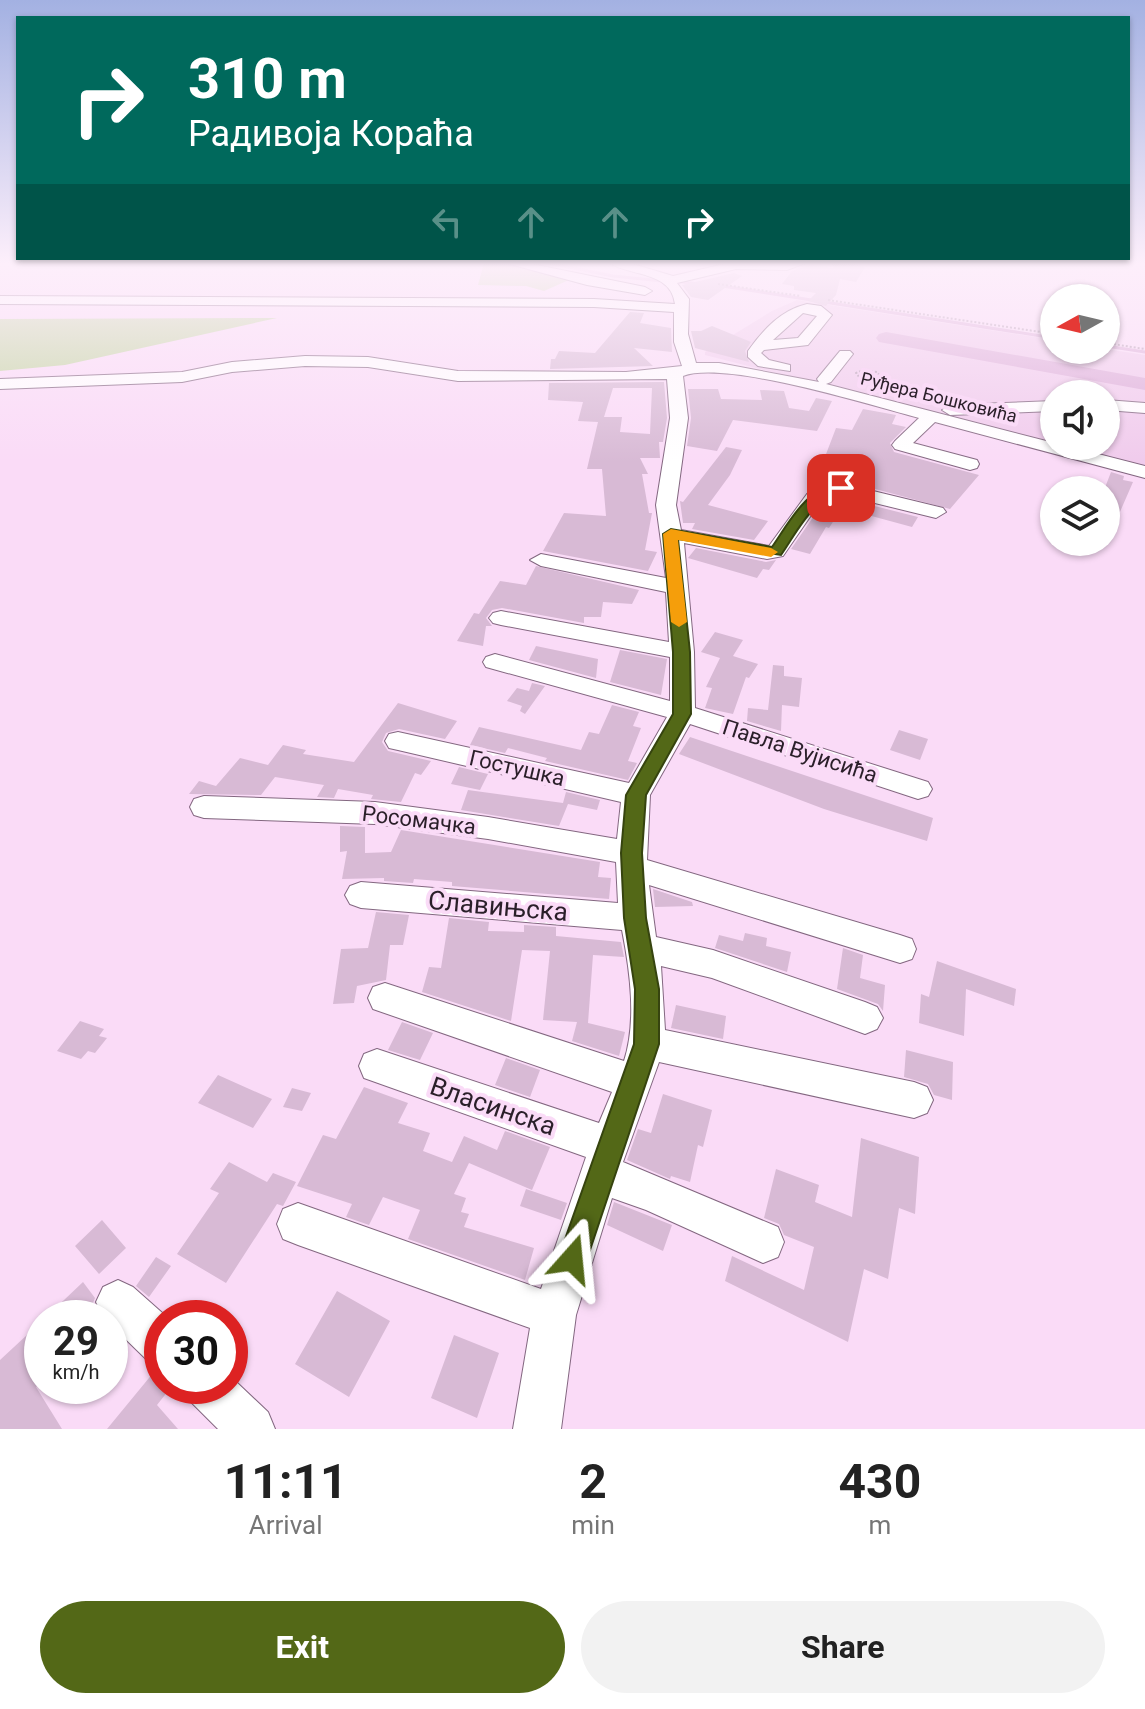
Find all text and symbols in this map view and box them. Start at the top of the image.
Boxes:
text: 310 m [188,46,347,112]
icon: right [56,48,160,152]
text: Радивоја Кораћа [188,113,474,155]
icon: left [425,200,469,244]
icon: ahead [509,200,553,244]
icon: ahead [593,200,637,244]
icon: right [677,200,721,244]
north arrow [1040,284,1120,364]
map controls [1040,284,1120,556]
street label: Руђера Бошковића [859,367,1019,427]
button: sound [1040,380,1120,460]
pin [807,454,875,522]
icon: arrive [819,466,863,510]
button: layers [1040,476,1120,556]
street label: Павла Вујисића [720,714,880,788]
street label: Гостушка [467,745,567,791]
street label: Росомачка [361,801,477,839]
street label: Славињска [427,885,569,927]
street label: Власинска [426,1071,560,1141]
position arrow [530,1217,614,1301]
speed limit sign: 30 [144,1300,248,1404]
text: 29 [53,1318,99,1365]
text: km/h [53,1360,99,1384]
text: 11:11 [224,1453,347,1510]
text: 2 [579,1453,607,1510]
text: 430 [839,1453,921,1510]
text: Arrival [249,1510,323,1540]
text: min [571,1510,615,1540]
text: m [868,1510,891,1540]
button: Exit [40,1601,565,1693]
button: Share [581,1601,1105,1693]

